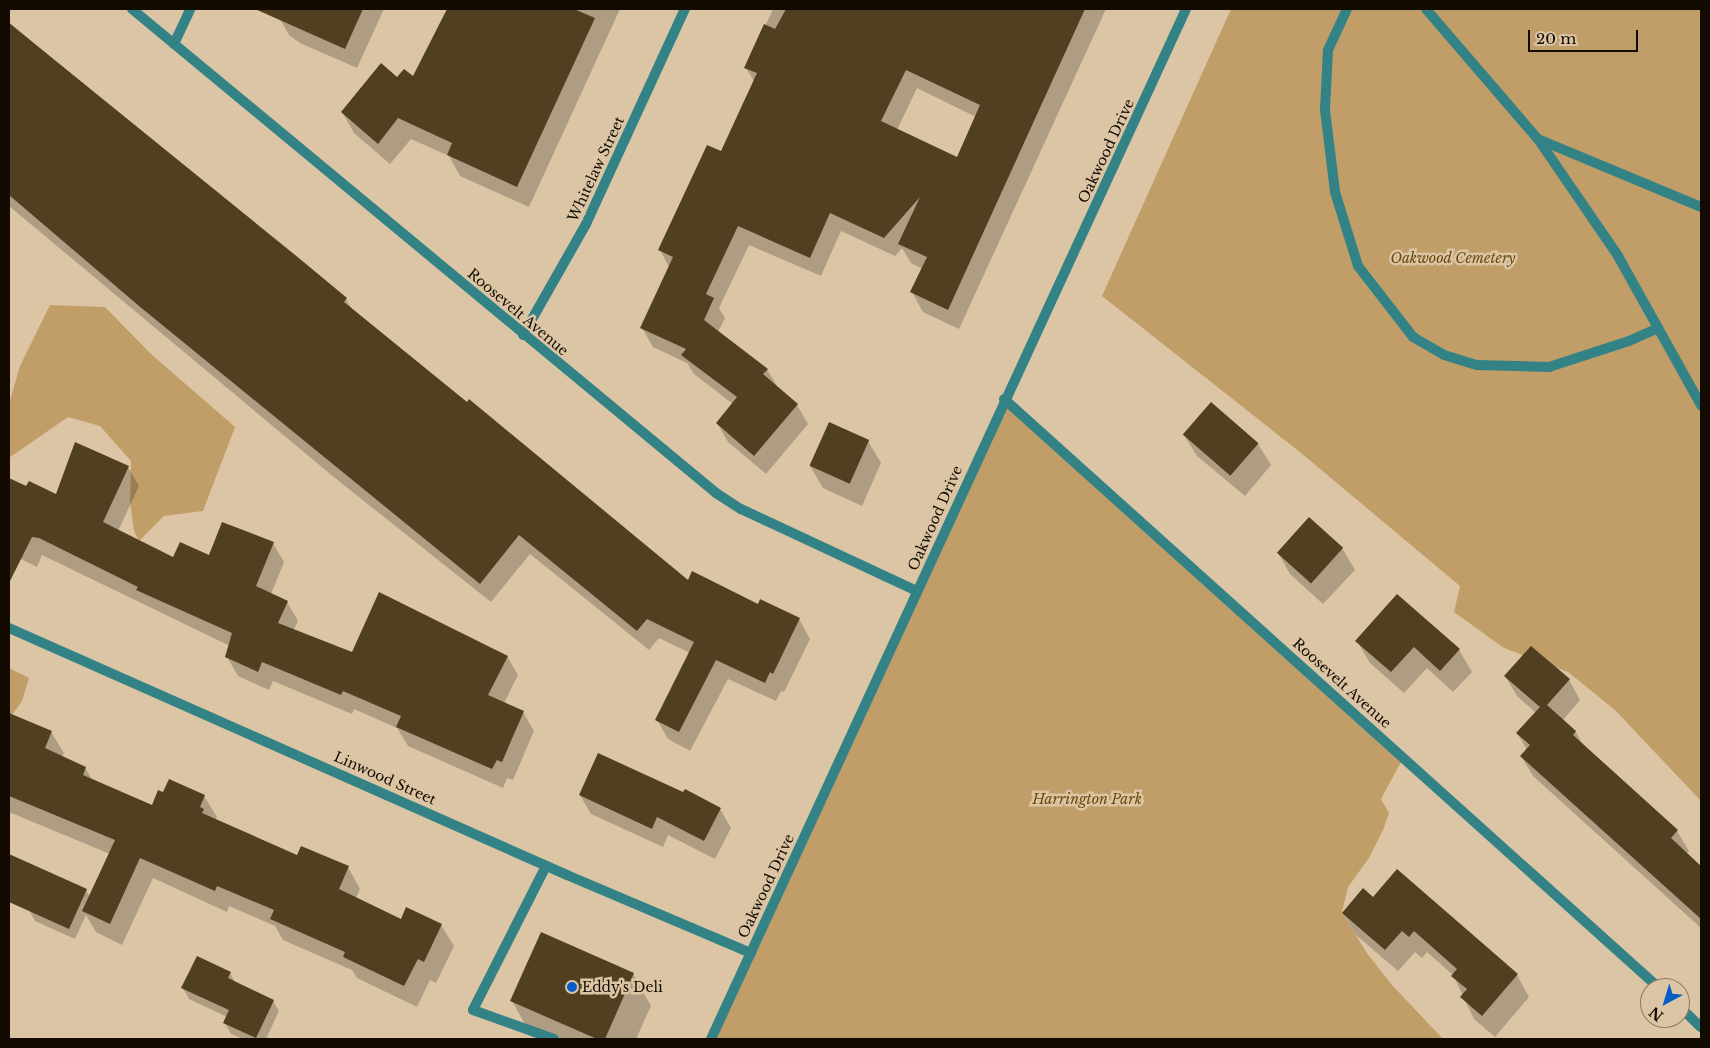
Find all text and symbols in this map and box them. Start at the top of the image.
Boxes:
scale bar [1530,20,1640,52]
text: 20 m [1536,29,1576,48]
street label: Oakwood Drive [1075,96,1137,206]
street label: Whitelaw Street [564,114,628,224]
park label: Oakwood Cemetery [1390,250,1516,266]
street label: Roosevelt Avenue [464,265,572,359]
street label: Oakwood Drive [904,463,966,573]
street label: Roosevelt Avenue [1289,634,1395,732]
street label: Linwood Street [331,748,439,808]
park label: Harrington Park [1032,791,1142,807]
street label: Oakwood Drive [735,831,797,941]
north arrow [1640,978,1690,1028]
place label: Eddy's Deli [582,979,663,995]
marker: Eddy's Deli [566,981,578,993]
text: N [1645,1003,1667,1025]

